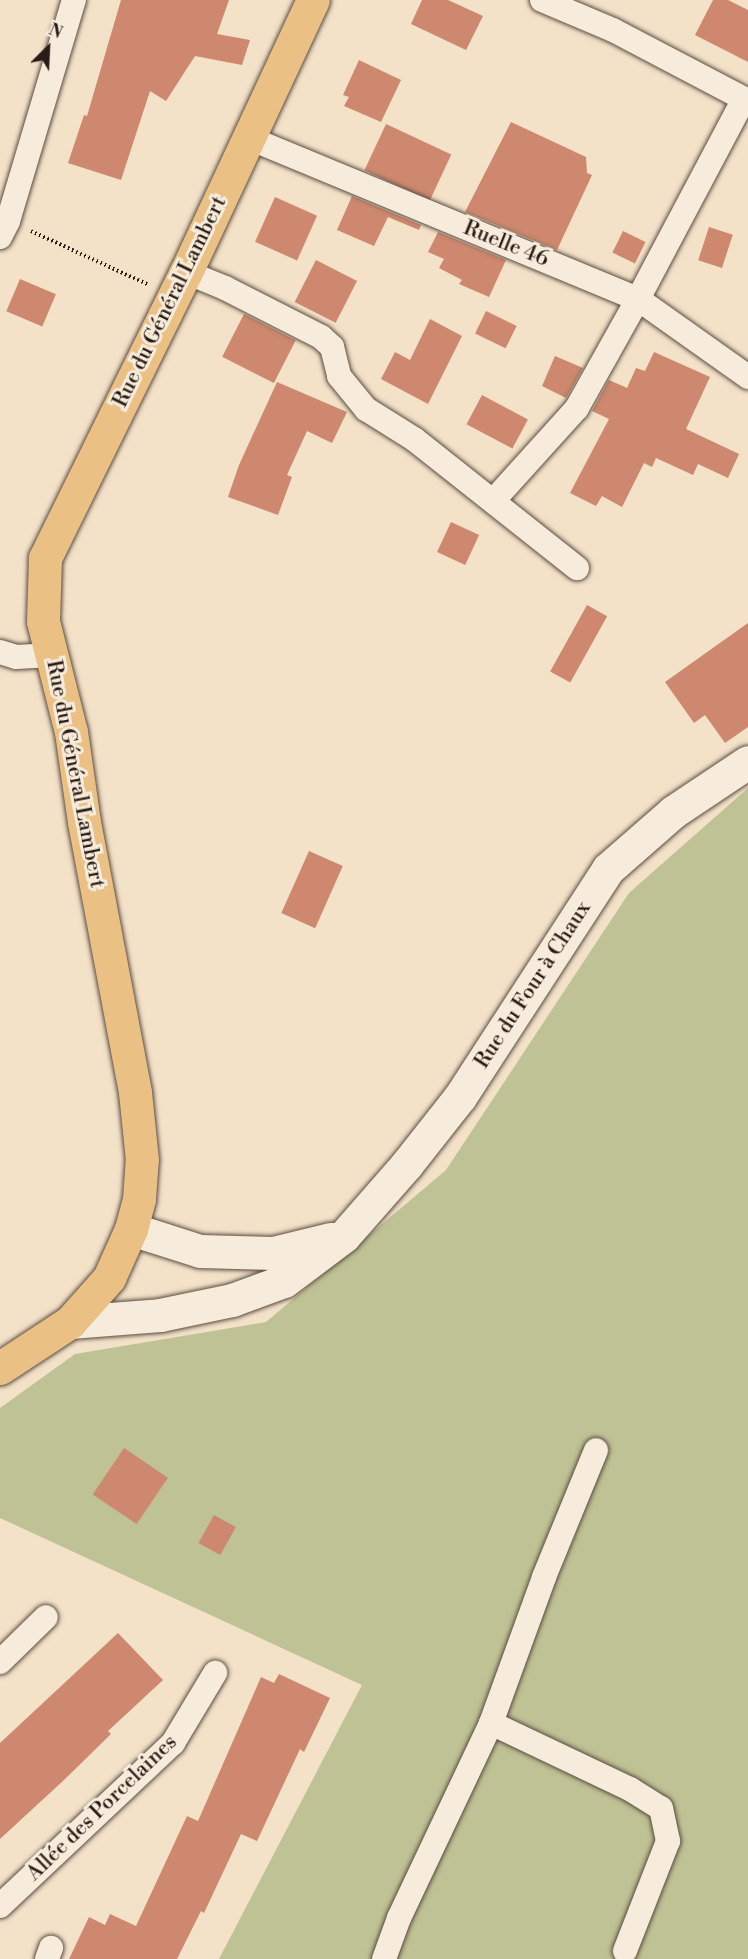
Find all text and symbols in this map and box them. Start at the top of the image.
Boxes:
north arrow [18,18,78,78]
text: N [45,20,65,43]
street label: Rue du Général Lambert [108,192,232,412]
street label: Ruelle 46 [460,216,552,272]
street label: Rue du Général Lambert [41,658,109,890]
street label: Rue du Four à Chaux [470,897,596,1073]
street label: Allée des Porcelaines [22,1730,182,1886]

